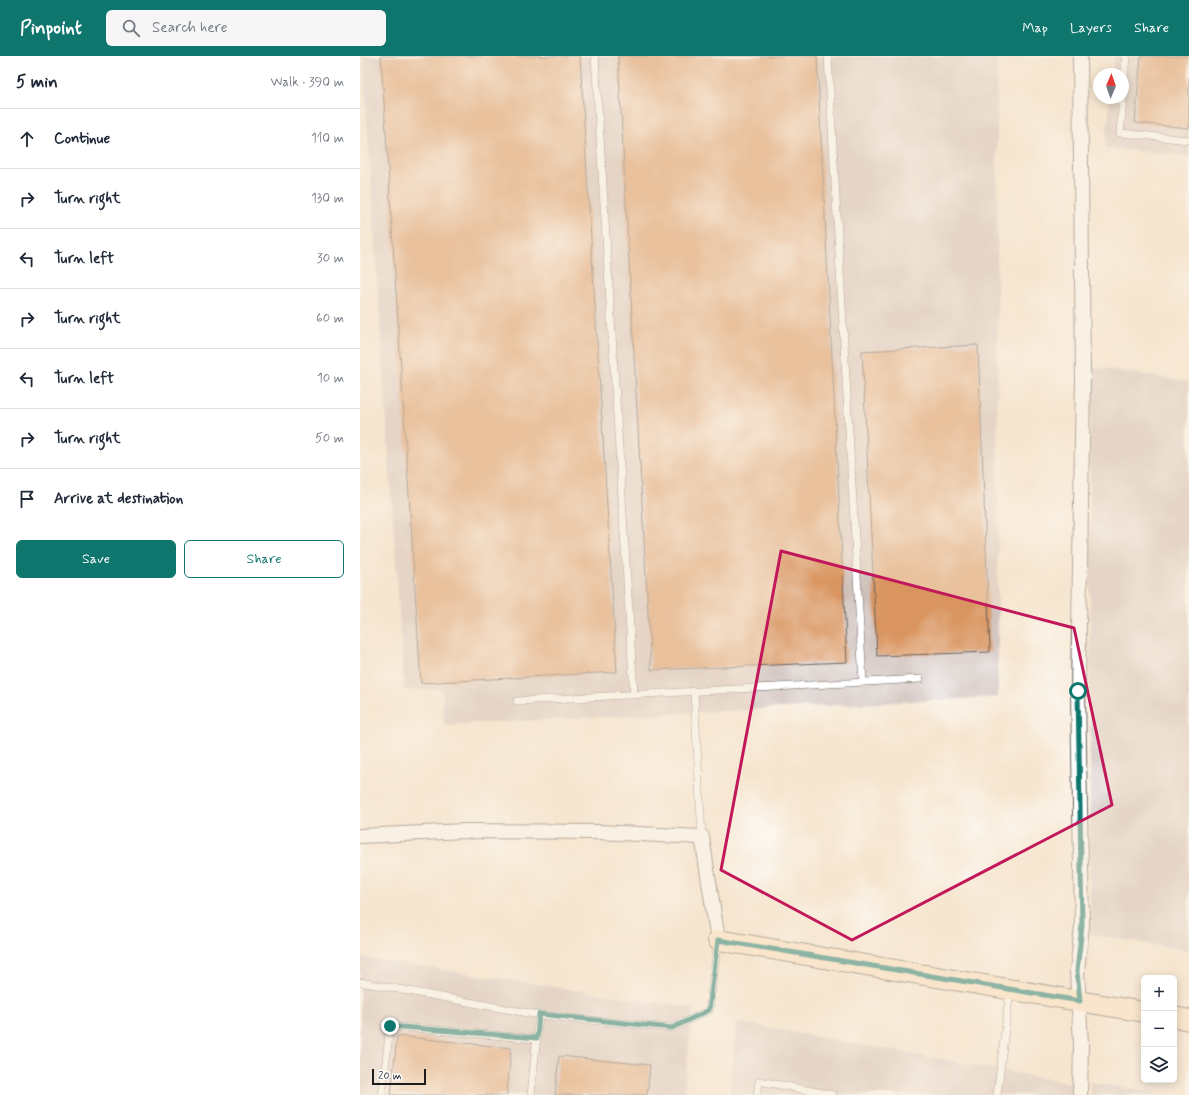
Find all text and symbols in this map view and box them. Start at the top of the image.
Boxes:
search box [106,10,386,46]
text: Pinpoint [20,16,82,41]
icon: search [120,17,142,39]
text: Search here [152,18,228,38]
text: Map [1022,19,1048,37]
text: Layers [1070,19,1112,37]
text: Share [1134,19,1169,37]
north arrow [1093,68,1129,104]
text: 5 min [16,71,58,93]
text: Walk · 390 m [271,74,344,91]
icon: ahead [16,128,38,150]
text: Continue [54,129,110,149]
text: 110 m [311,130,344,147]
icon: right [16,188,38,210]
text: Turn right [54,189,121,209]
text: 130 m [311,190,344,207]
icon: left [16,248,38,270]
text: Turn left [54,249,114,269]
text: 30 m [317,250,344,267]
icon: right [16,308,38,330]
text: Turn right [54,309,121,329]
text: 60 m [316,310,344,327]
icon: left [16,368,38,390]
text: Turn left [54,369,114,389]
text: 10 m [317,370,344,387]
icon: right [16,428,38,450]
text: Turn right [54,429,121,449]
text: 50 m [315,430,344,447]
icon: arrive [16,488,38,510]
text: Arrive at destination [54,489,183,509]
button: Save [16,540,176,578]
button: Share [184,540,344,578]
route start [1069,682,1087,700]
map controls [1141,975,1177,1083]
button: + [1141,975,1177,1011]
button: − [1141,1011,1177,1047]
route end [381,1017,399,1035]
button: layers [1141,1047,1177,1083]
scale bar [372,1067,426,1086]
text: 20 m [378,1069,401,1083]

